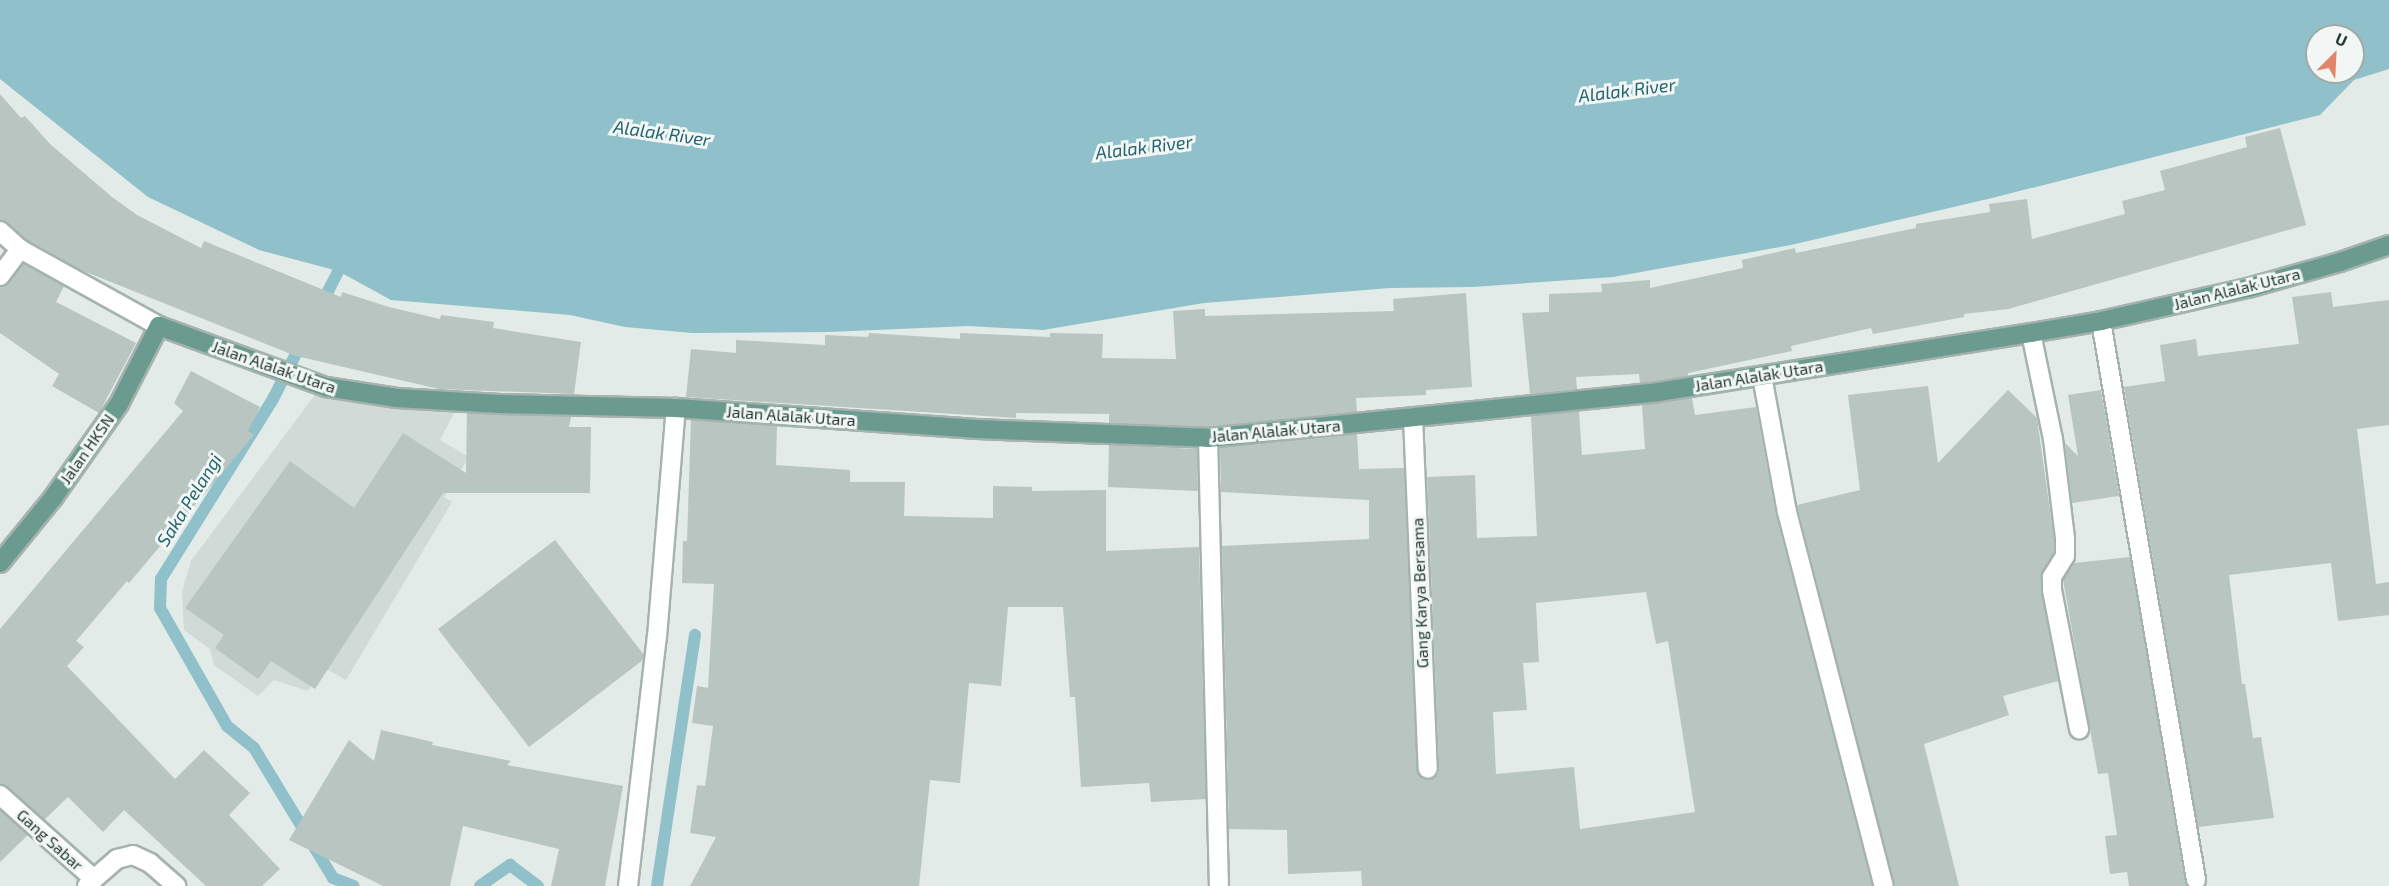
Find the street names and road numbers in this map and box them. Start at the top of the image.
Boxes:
street label: Jalan Alalak Utara [2172,264,2302,314]
street label: Jalan Alalak Utara [209,337,339,397]
street label: Jalan Alalak Utara [1693,356,1825,396]
street label: Jalan Alalak Utara [725,402,857,430]
street label: Jalan HKSN [56,410,118,488]
street label: Jalan Alalak Utara [1210,416,1342,446]
street label: Gang Karya Bersama [1408,517,1432,669]
street label: Gang Sabar [13,805,87,875]

